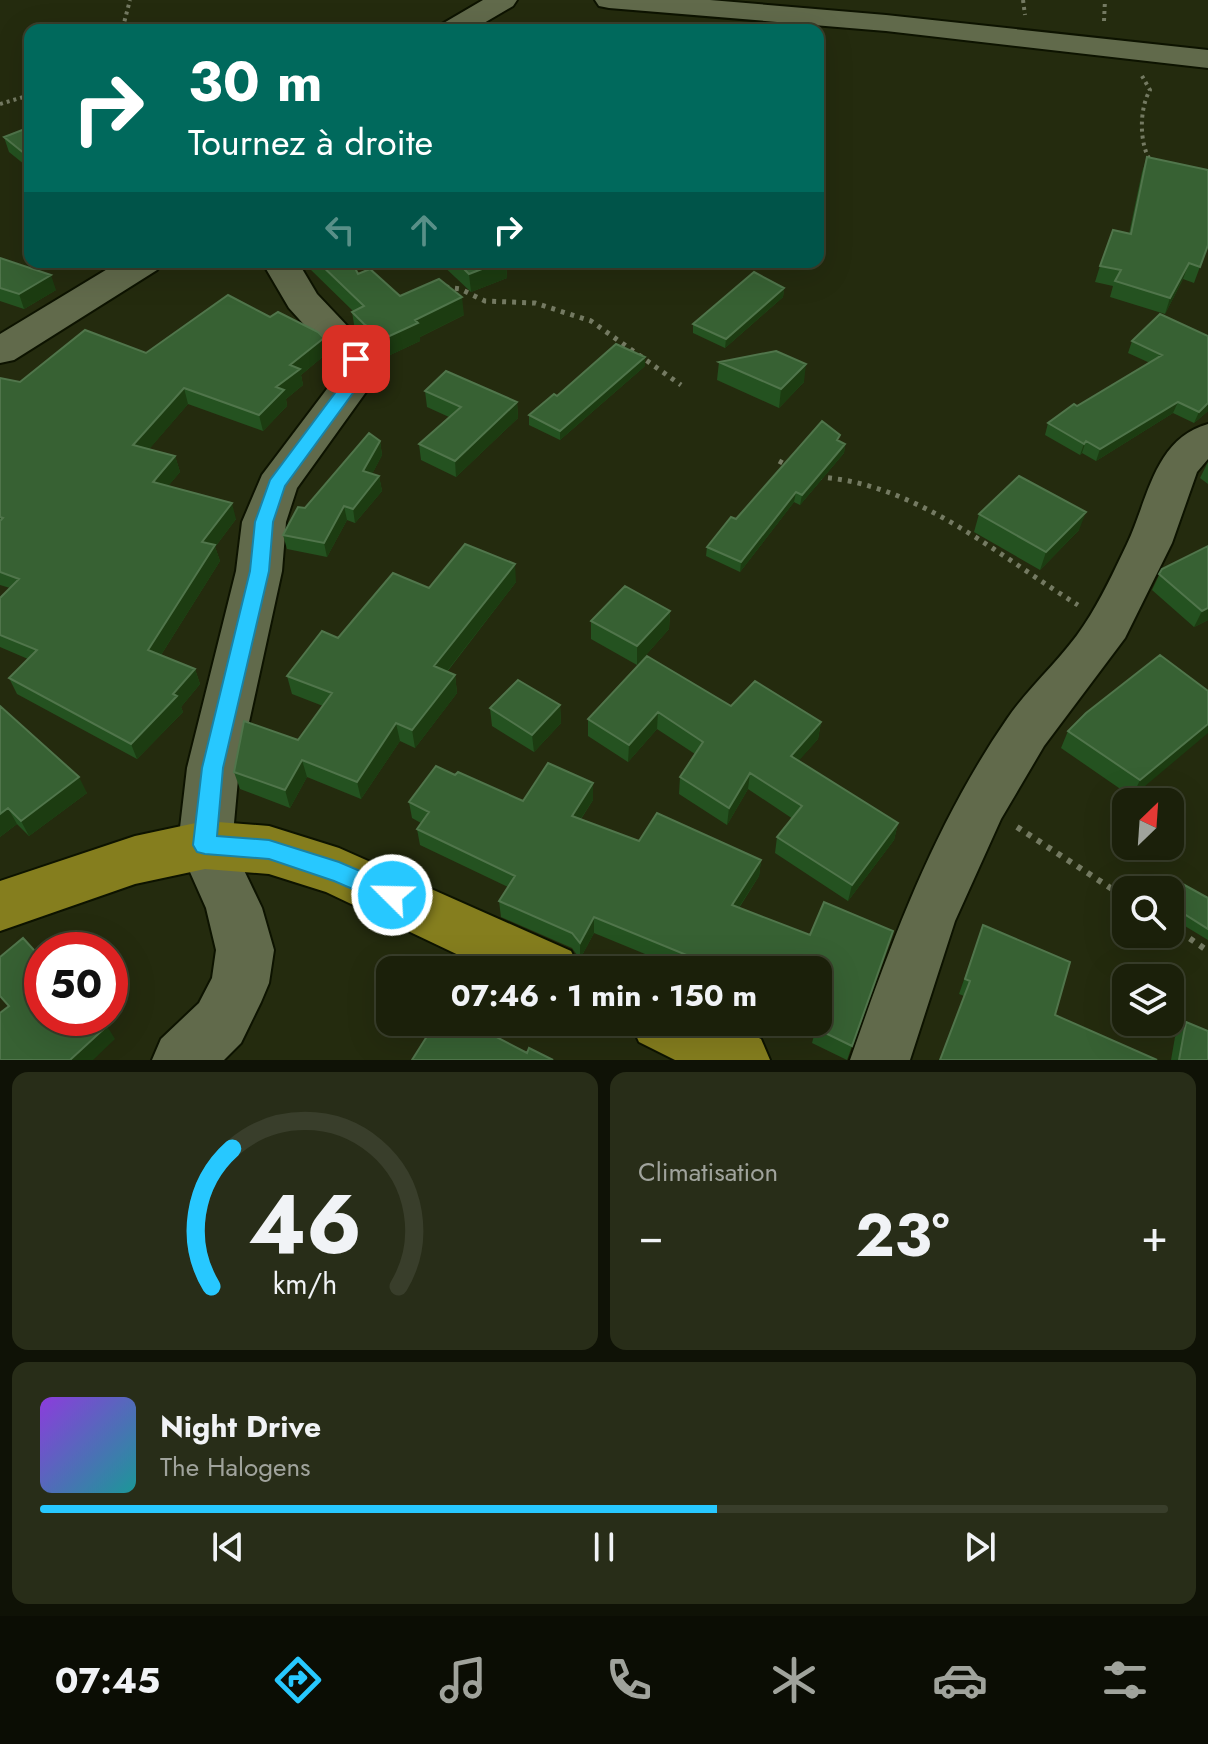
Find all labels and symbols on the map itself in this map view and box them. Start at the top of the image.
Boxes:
pin [322,325,390,393]
north arrow [1112,788,1184,860]
position arrow [350,853,434,937]
speed limit sign: 50 [24,932,128,1036]

